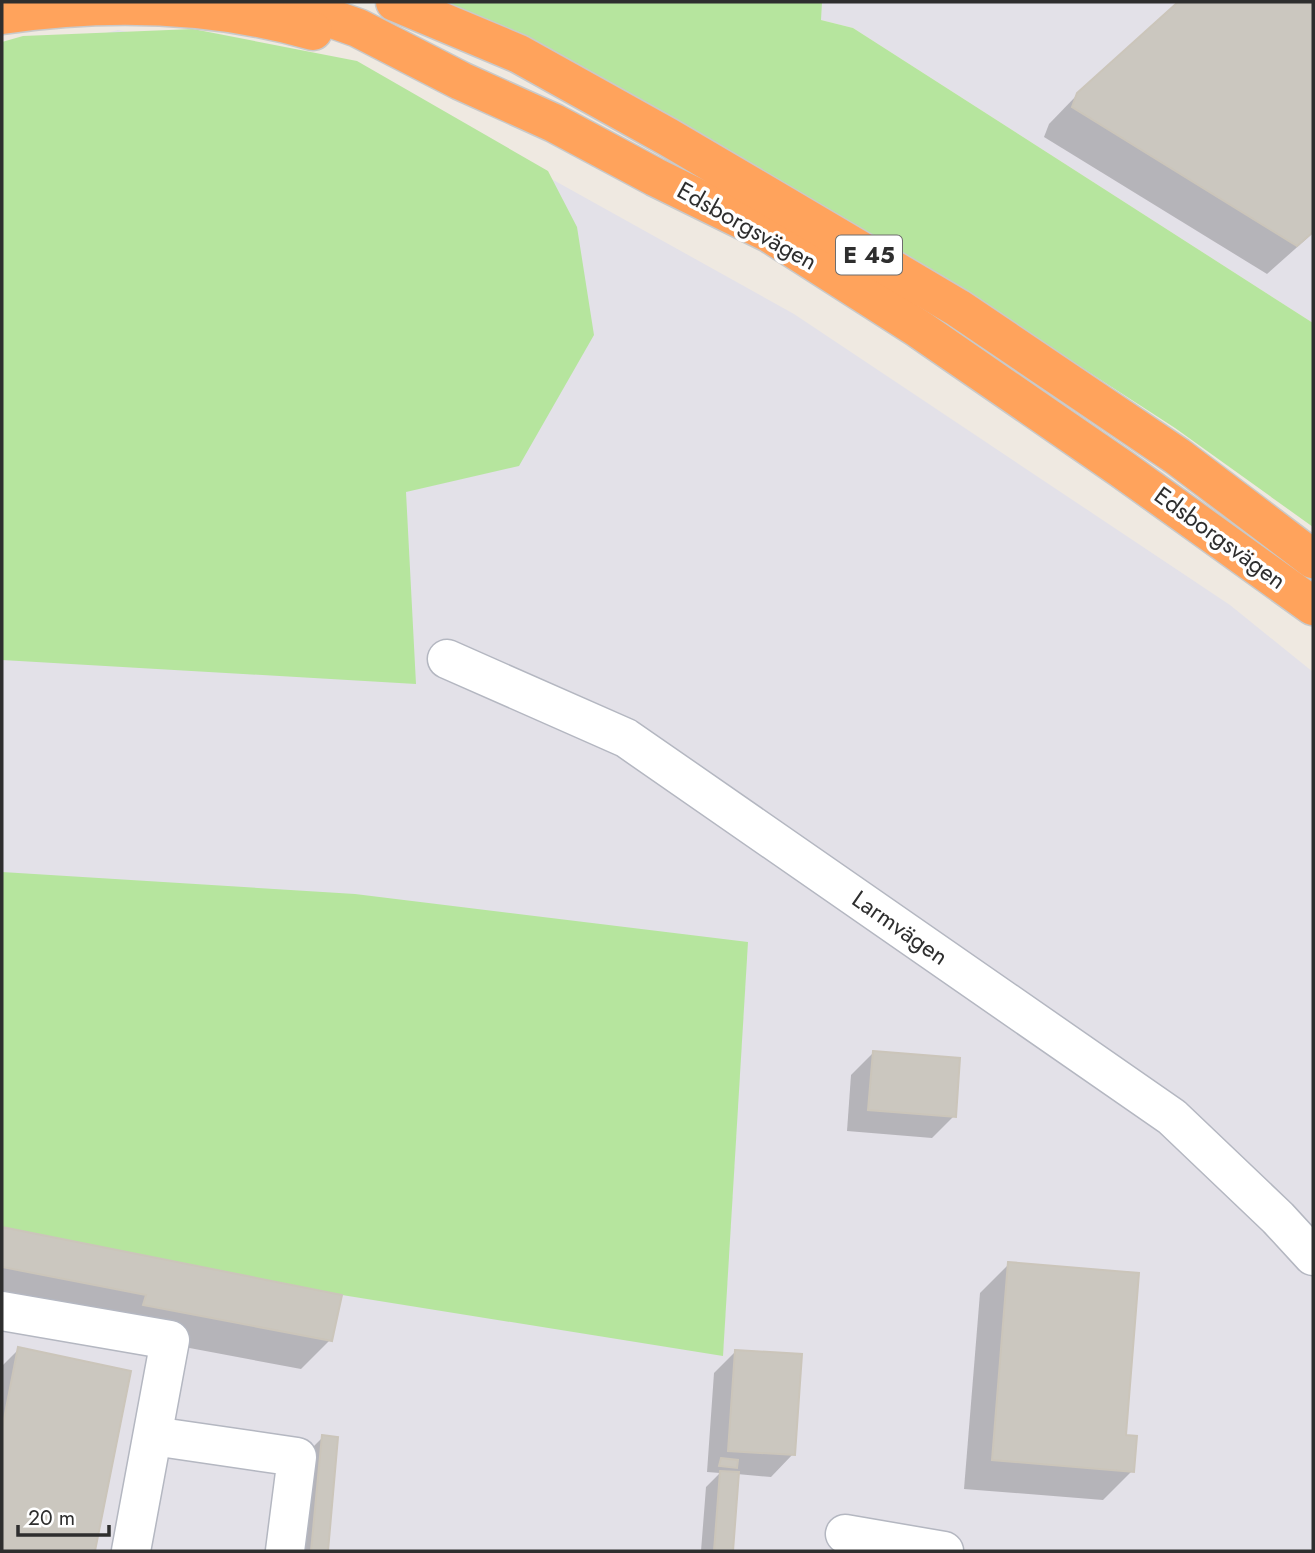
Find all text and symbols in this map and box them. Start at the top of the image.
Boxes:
street label: Edsborgsvägen [671,173,824,279]
road number: E 45 [836,236,902,274]
street label: Edsborgsvägen [1147,478,1293,597]
street label: Larmvägen [845,882,955,973]
scale bar [18,1494,108,1538]
text: 20 m [28,1503,75,1533]

